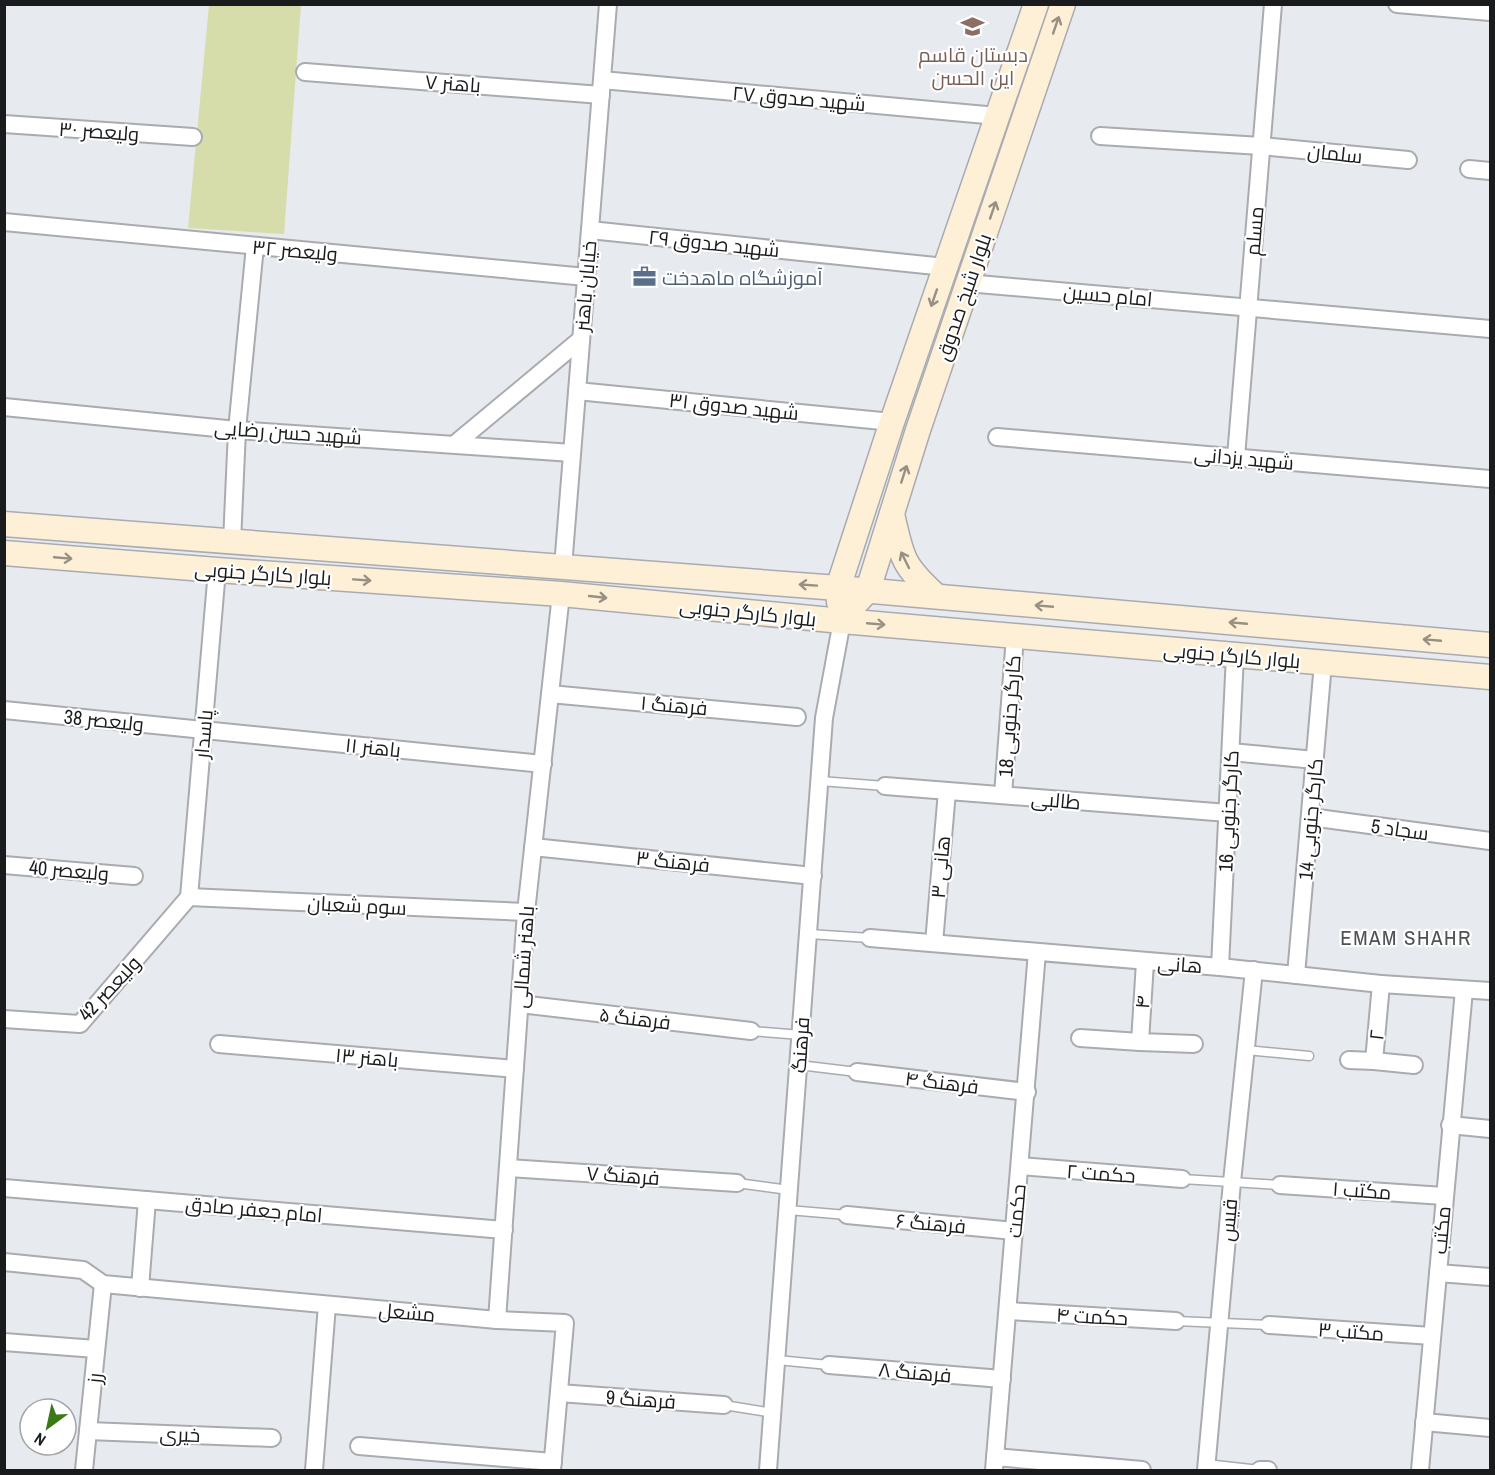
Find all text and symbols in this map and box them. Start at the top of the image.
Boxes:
school or university icon: دبستان قاسم این الحسن [960,13,986,39]
one-way arrow [1052,17,1063,35]
place label: دبستان قاسم این الحسن [918,41,1028,91]
street label: باهنر ۷ [424,68,482,98]
street label: شهید صدوق ۲۷ [731,79,867,117]
street label: ولیعصر ۳۰ [58,115,140,147]
street label: سلمان [1306,137,1364,169]
one-way arrow [988,201,999,220]
street label: مسلم [1238,205,1271,257]
street label: شهید صدوق ۲۹ [647,223,781,263]
street label: بلوار شیخ صدوق [929,230,998,365]
street label: ولیعصر ۳۲ [251,233,339,267]
street label: خیابان باهنر [567,239,602,334]
office icon: آموزشگاه ماهدخت [631,264,657,290]
place label: آموزشگاه ماهدخت [662,264,823,291]
street label: امام حسین [1062,278,1154,313]
one-way arrow [928,288,939,307]
street label: شهید صدوق ۳۱ [668,386,800,426]
street label: شهید حسن رضایی [213,413,363,451]
street label: شهید یزدانی [1193,440,1295,476]
one-way arrow [899,465,910,484]
one-way arrow [898,551,910,569]
one-way arrow [52,553,72,564]
street label: بلوار کارگر جنوبی [193,555,333,591]
one-way arrow [351,575,371,586]
one-way arrow [798,580,818,591]
street label: بلوار کارگر جنوبی [678,591,818,633]
one-way arrow [588,592,608,603]
one-way arrow [1034,600,1054,611]
one-way arrow [1229,617,1248,628]
one-way arrow [866,619,886,630]
one-way arrow [1423,634,1443,645]
street label: بلوار کارگر جنوبی [1162,636,1302,674]
street label: کارگر جنوبی 18 [991,654,1027,778]
street label: فرهنگ ۱ [639,689,709,721]
street label: ولیعصر 38 [63,702,145,738]
street label: پاسدار [187,708,219,761]
street label: باهنر ۱۱ [344,731,402,763]
street label: کارگر جنوبی 16 [1211,749,1245,873]
street label: کارگر جنوبی 14 [1291,757,1329,881]
street label: طالبی [1030,784,1082,816]
street label: سجاد 5 [1369,812,1431,846]
street label: هانی ۳ [924,834,956,900]
street label: فرهنگ ۳ [635,844,711,878]
street label: ولیعصر 40 [28,853,110,887]
street label: سوم شعبان [307,889,407,922]
street label: باهنر شمالی [506,905,540,1009]
district label: EMAM SHAHR [1340,923,1472,952]
street label: ولیعصر 42 [72,949,146,1027]
street label: هانی [1157,949,1203,979]
street label: ۴ [1128,994,1156,1010]
street label: فرهنگ ۵ [598,1000,672,1036]
street label: فرهنگ [785,1016,815,1074]
street label: ۲ [1362,1028,1390,1042]
street label: باهنر ۱۳ [334,1041,400,1073]
street label: فرهنگ ۴ [904,1064,980,1100]
street label: حکمت ۲ [1066,1157,1136,1189]
street label: فرهنگ ۷ [585,1159,661,1191]
street label: مکتب ۱ [1332,1174,1392,1206]
street label: حکمت [1000,1183,1032,1239]
street label: امام جعفر صادق [184,1190,324,1229]
street label: قیس [1213,1197,1243,1243]
street label: مکتب [1425,1205,1457,1255]
street label: فرهنگ ۶ [895,1206,967,1240]
street label: مشعل [378,1296,436,1328]
street label: حکمت ۴ [1055,1301,1129,1331]
street label: مکتب ۳ [1317,1315,1385,1347]
street label: فرهنگ ۸ [877,1355,953,1389]
street label: رز [80,1371,108,1386]
street label: فرهنگ 9 [605,1383,677,1415]
north arrow [18,1397,78,1457]
street label: خیری [159,1420,201,1448]
text: N [30,1428,50,1451]

